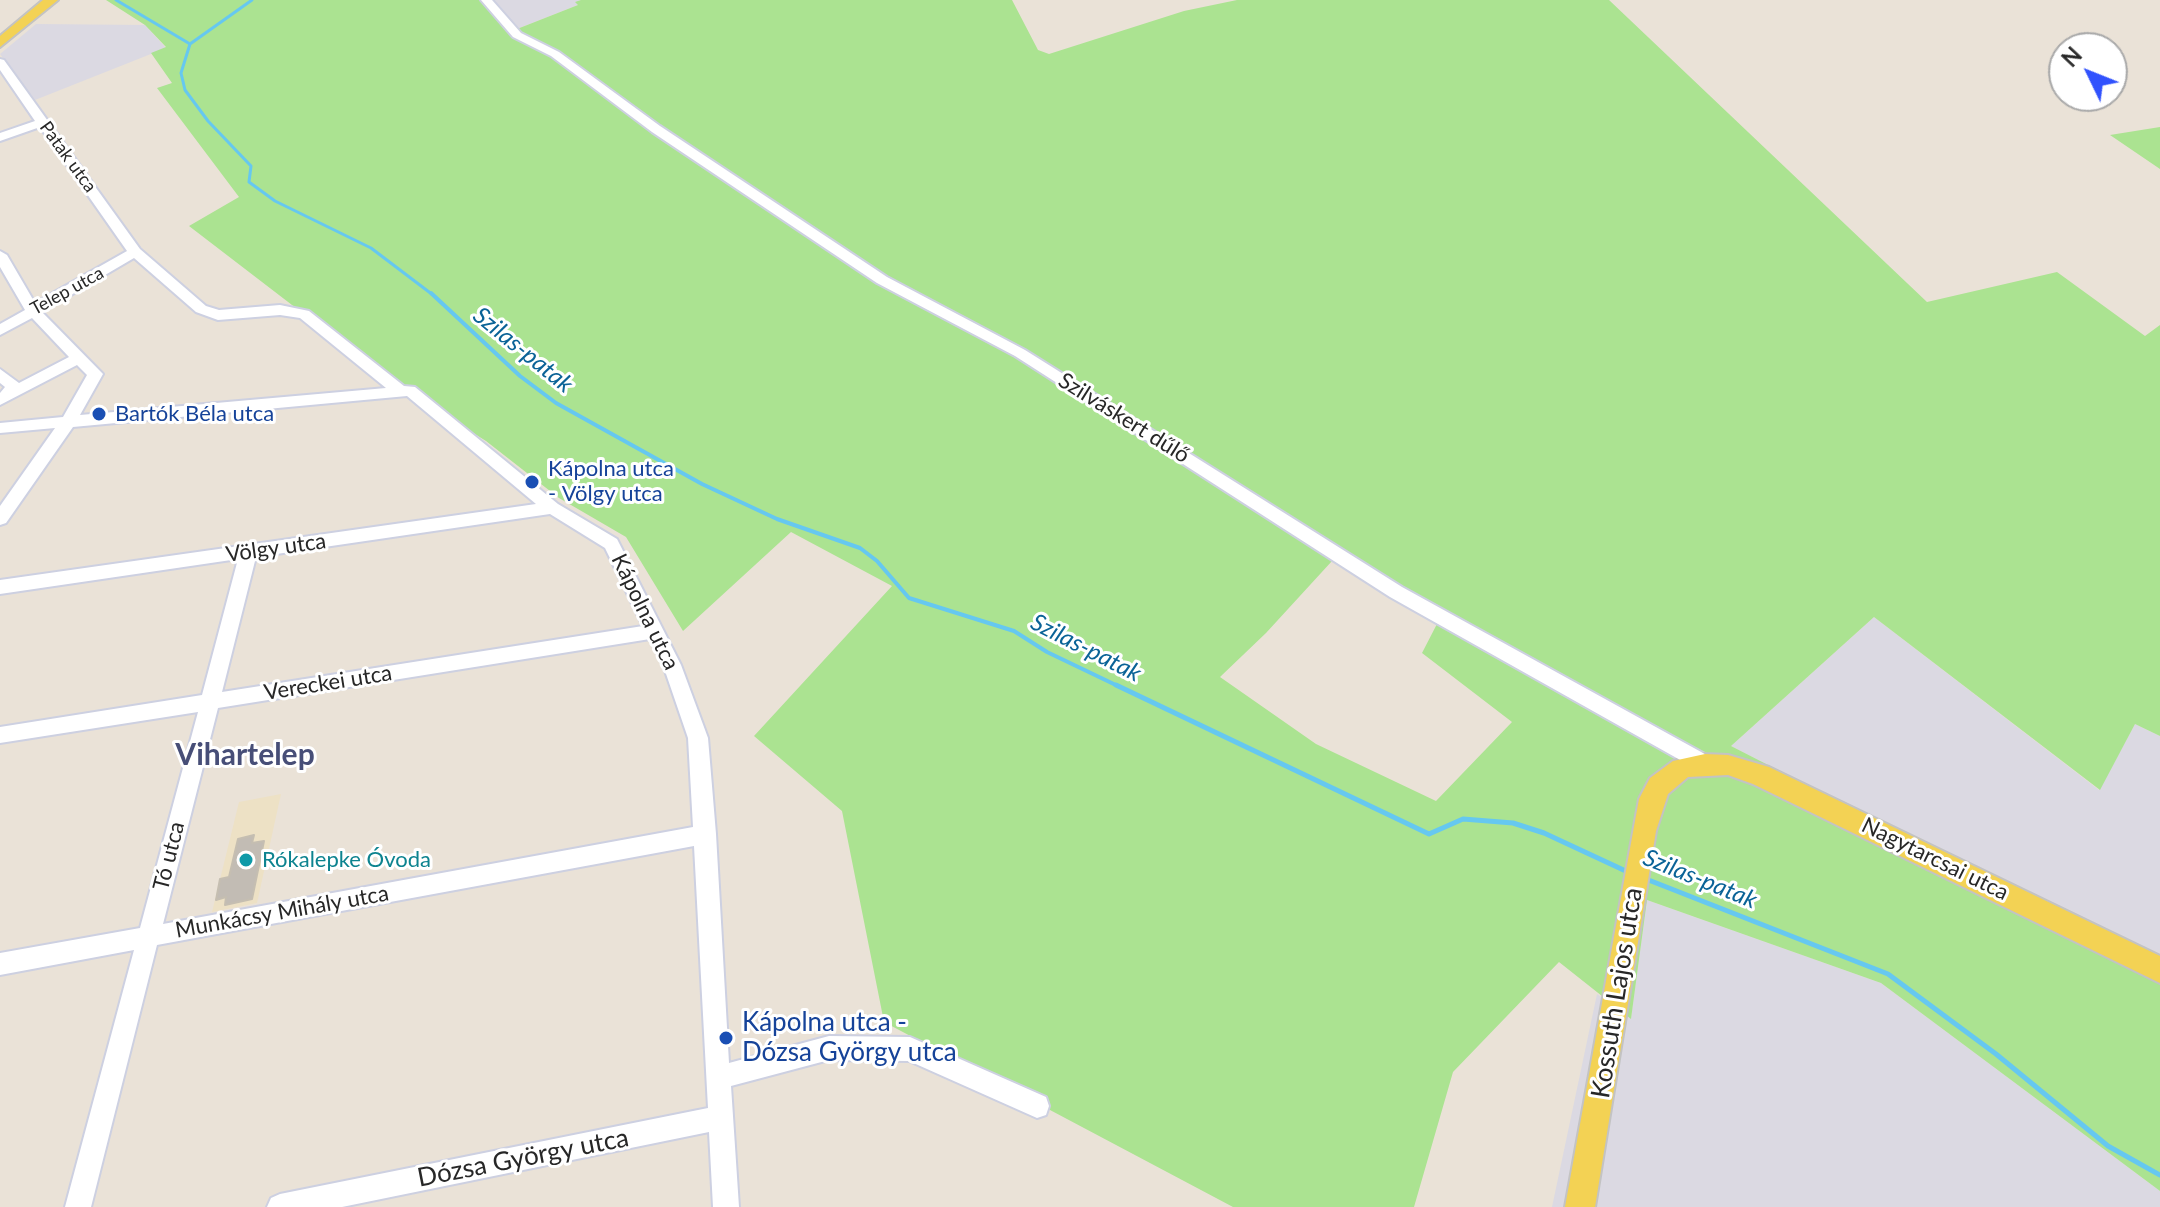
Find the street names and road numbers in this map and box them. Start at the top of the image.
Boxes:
street label: Patak utca [35,117,101,197]
street label: Telep utca [27,262,107,320]
street label: Szilváskert dűlő [1054,367,1194,469]
street label: Völgy utca [224,528,328,568]
street label: Kápolna utca [606,550,684,674]
street label: Vereckei utca [262,660,394,706]
street label: Nagytarcsai utca [1857,812,2013,906]
street label: Tó utca [148,819,190,893]
street label: Munkácsy Mihály utca [173,880,391,944]
street label: Kossuth Lajos utca [1585,886,1649,1100]
street label: Dózsa György utca [415,1122,631,1194]

